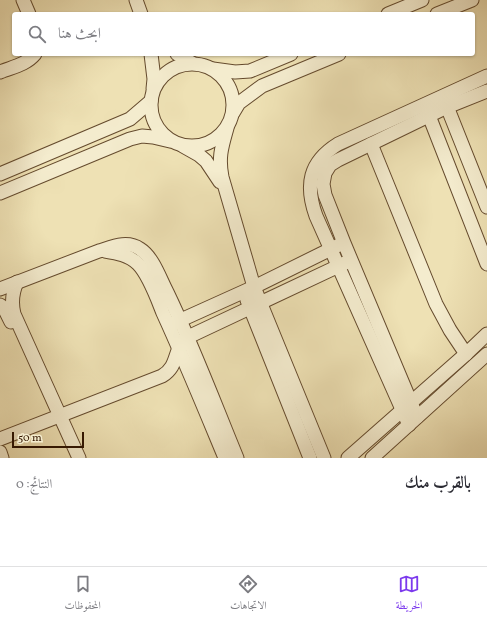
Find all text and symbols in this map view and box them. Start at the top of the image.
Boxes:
search box [12,12,475,56]
icon: search [26,23,48,45]
text: ابحث هنا [58,24,101,45]
scale bar [12,430,84,449]
text: 50 m [18,431,42,446]
text: بالقرب منك [405,472,471,495]
text: النتائج: 0 [16,476,52,494]
tab: المحفوظات [65,573,101,616]
tab: الاتجاهات [230,573,267,616]
tab: الخريطة [396,573,422,616]

